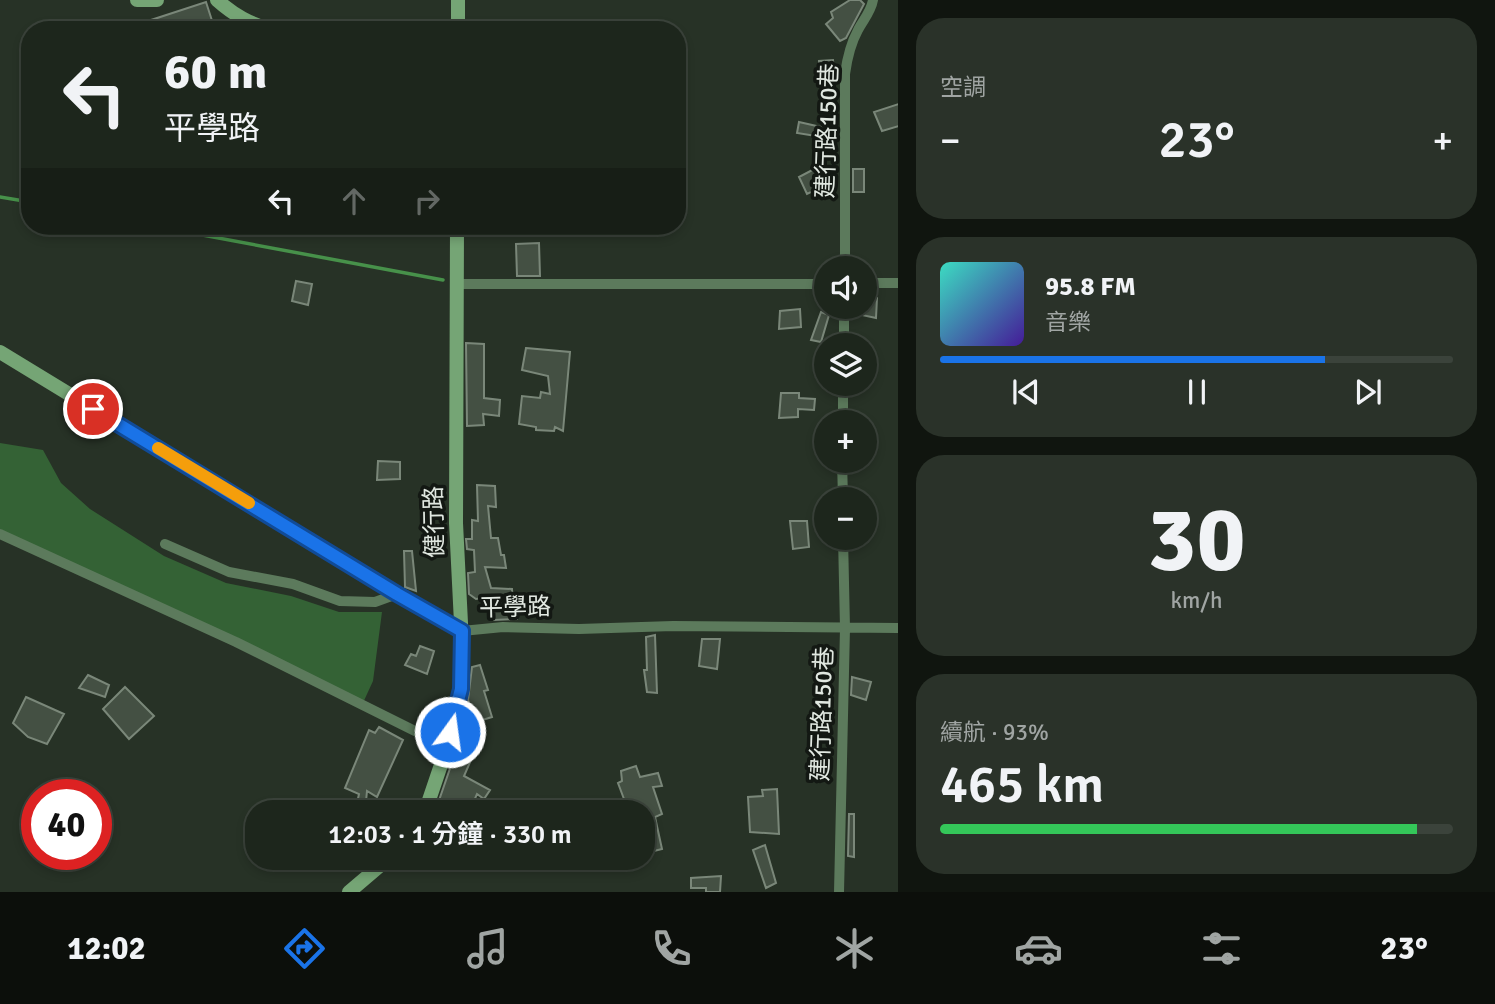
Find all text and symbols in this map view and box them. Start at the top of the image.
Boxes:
text: 60 m [164,42,267,102]
icon: left [49,49,140,140]
street label: 建行路150巷 [810,63,844,199]
text: 空調 [940,73,986,102]
text: 23° [1158,108,1235,172]
text: 平學路 [164,109,260,148]
text: − [940,117,961,164]
text: + [1432,117,1453,164]
icon: left [262,182,300,220]
icon: ahead [335,182,373,220]
icon: right [408,182,446,220]
map controls [814,256,877,550]
button: sound [814,256,877,319]
text: 95.8 FM [1045,271,1136,303]
text: 音樂 [1045,308,1091,337]
button: layers [814,333,877,396]
icon: previous [1007,373,1045,411]
icon: pause [1178,373,1216,411]
icon: next [1349,373,1387,411]
pin [63,379,123,439]
icon: arrive [74,390,112,428]
button: + [814,410,877,473]
text: 30 [1147,484,1246,597]
street label: 健行路 [418,486,450,558]
button: − [814,487,877,550]
text: km/h [1170,586,1223,615]
street label: 平學路 [479,591,551,623]
street label: 建行路150巷 [805,646,839,782]
position arrow [413,695,487,769]
text: 續航 · 93% [940,718,1049,747]
text: 465 km [940,753,1104,817]
speed limit sign: 40 [21,779,112,870]
text: 12:03 · 1 分鐘 · 330 m [328,819,572,851]
icon: directions [280,924,329,973]
icon: music [463,924,512,973]
icon: phone [647,924,696,973]
icon: climate [830,924,879,973]
icon: car [1014,924,1063,973]
icon: filters [1197,924,1246,973]
text: 12:02 [67,929,146,968]
text: 23° [1380,929,1428,968]

